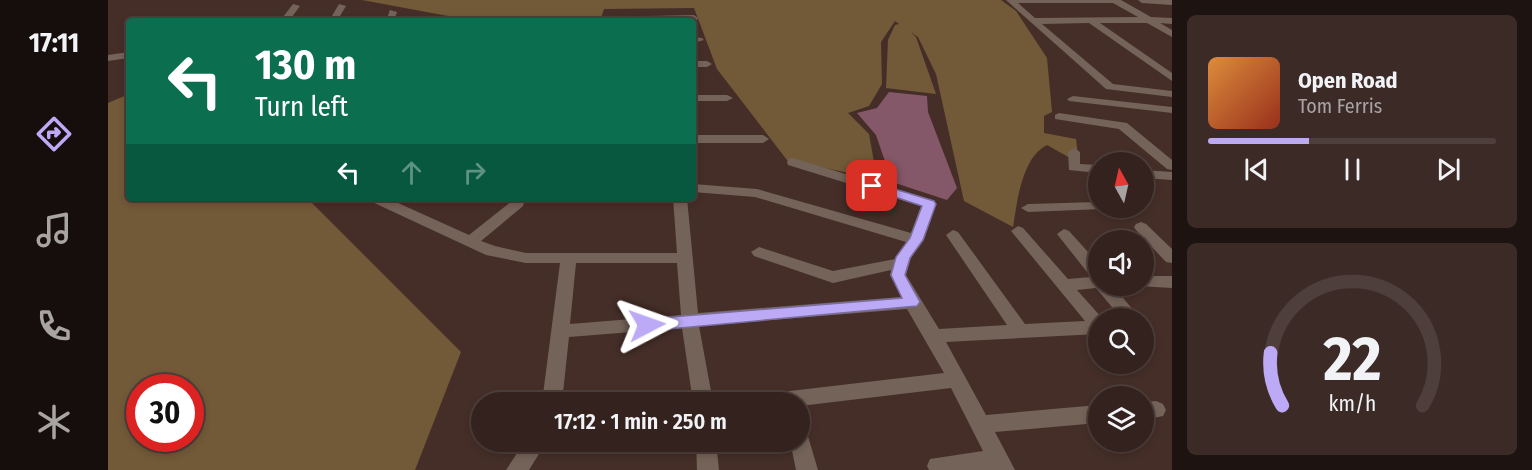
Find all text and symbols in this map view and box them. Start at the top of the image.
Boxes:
text: 17:11 [29,27,79,59]
text: 130 m [255,40,356,90]
icon: left [156,42,234,120]
text: Open Road [1298,67,1398,94]
text: Turn left [255,91,348,123]
text: Tom Ferris [1298,94,1382,118]
icon: directions [33,113,75,155]
north arrow [1088,152,1154,218]
map controls [1088,152,1154,452]
icon: previous [1240,153,1273,186]
icon: pause [1336,153,1369,186]
icon: next [1432,153,1465,186]
icon: left [332,156,365,189]
icon: ahead [395,156,428,189]
icon: right [458,156,491,189]
pin [846,160,897,211]
icon: arrive [855,169,888,202]
icon: music [33,209,75,251]
button: sound [1088,230,1154,296]
position arrow [615,293,679,357]
icon: phone [33,305,75,347]
button: search [1088,308,1154,374]
text: 22 [1322,322,1381,397]
speed limit sign: 30 [126,374,204,452]
button: layers [1088,386,1154,452]
text: km/h [1328,391,1376,417]
icon: climate [33,401,75,443]
text: 17:12 · 1 min · 250 m [554,408,727,435]

